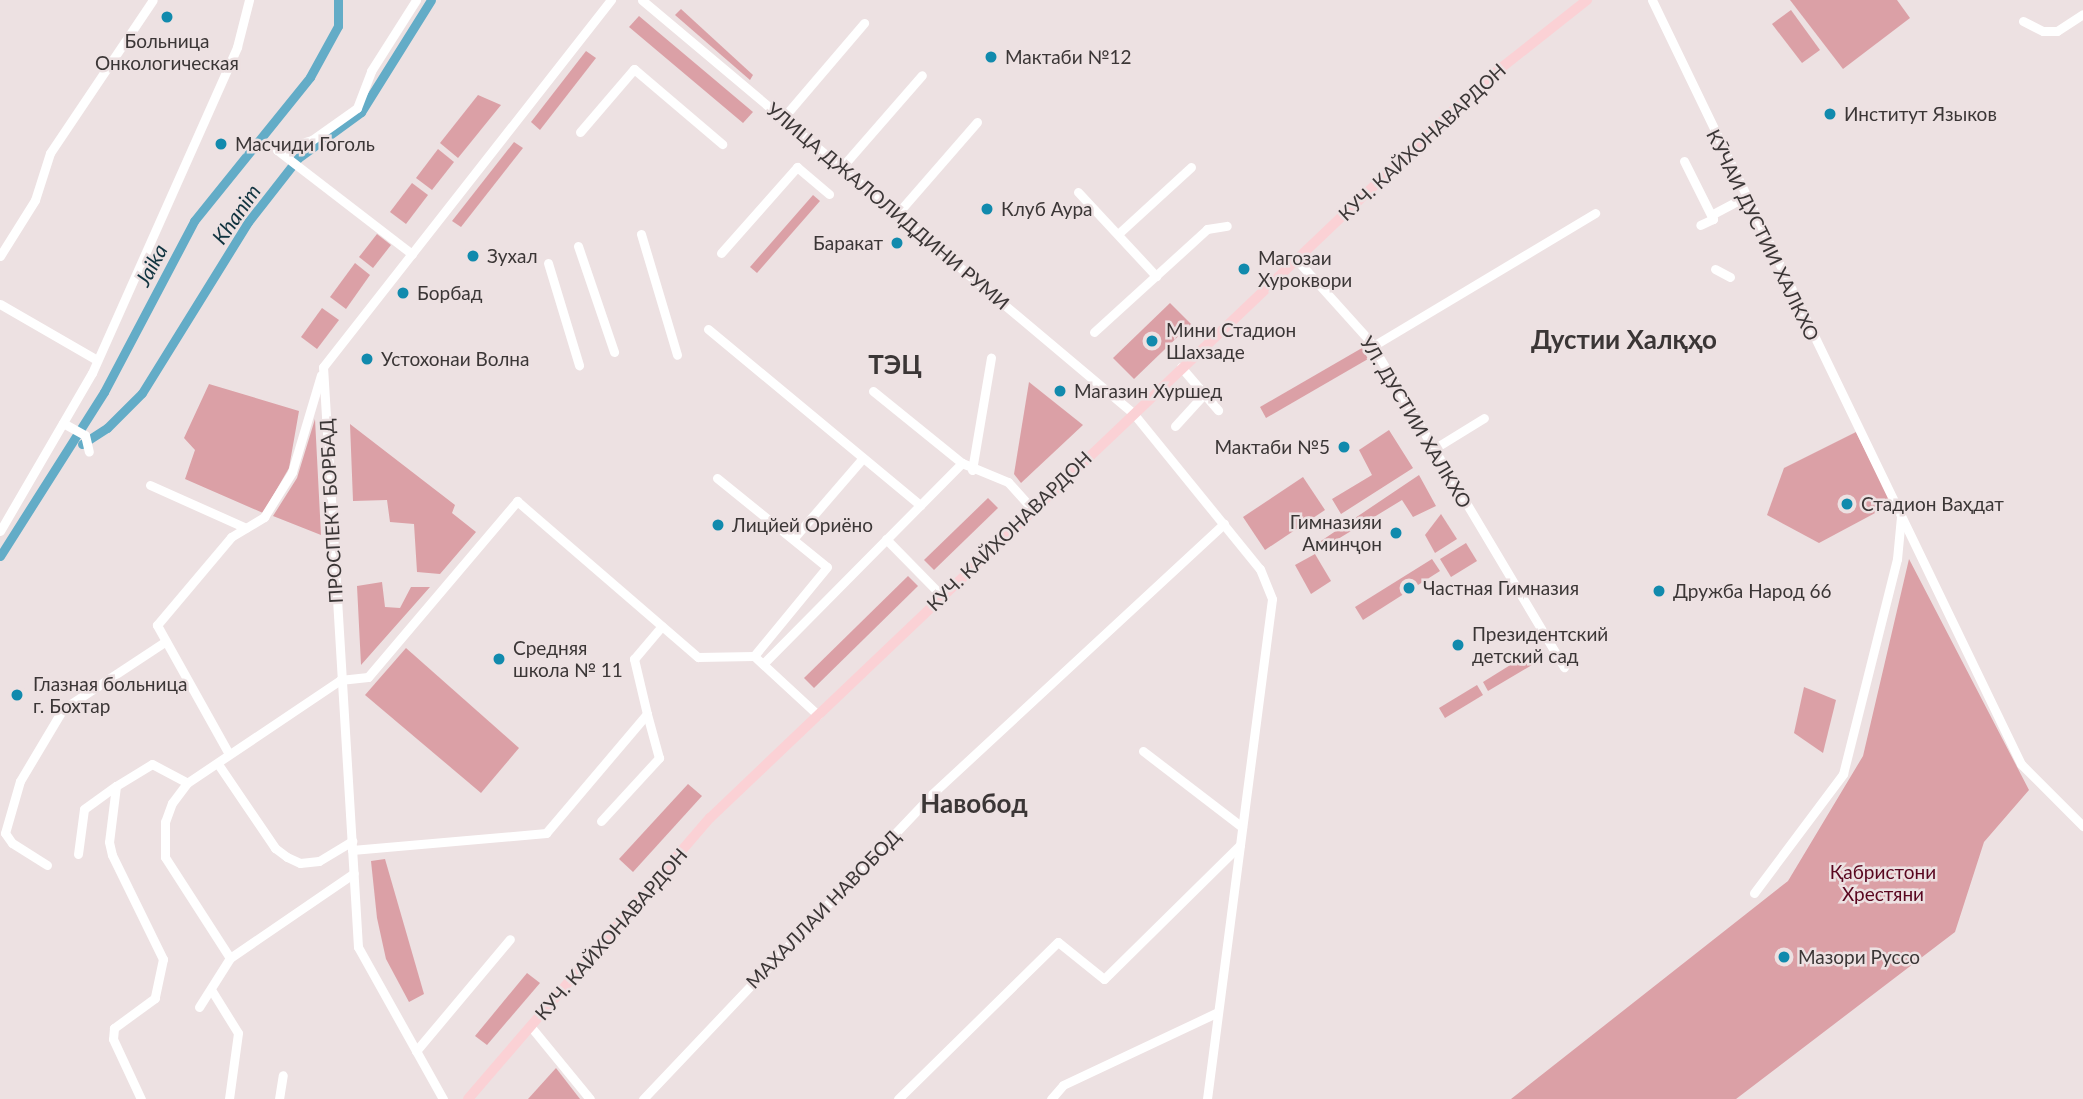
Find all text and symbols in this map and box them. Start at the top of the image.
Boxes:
marker: Больница Онкологическая [157,7,177,27]
place label: Больница Онкологическая [95,30,239,74]
place label: Мактаби №12 [1005,46,1132,68]
marker: Мактаби №12 [983,49,999,65]
street label: КУЧ. КАЙХОНАВАРДОН [1334,59,1510,225]
street label: УЛИЦА ДЖАЛОЛИДДИНИ РУМИ [762,98,1014,314]
place label: Институт Языков [1844,103,1997,125]
marker: Институт Языков [1822,106,1838,122]
street label: КӮЧАИ ДУСТИИ ХАЛКХО [1702,126,1824,344]
place label: Масчиди Гоголь [235,133,375,155]
marker: Масчиди Гоголь [213,136,229,152]
water label: Khanim [206,179,266,249]
place label: Клуб Аура [1001,198,1093,220]
marker: Клуб Аура [979,201,995,217]
place label: Баракат [813,232,883,254]
marker: Баракат [889,235,905,251]
water label: Jaika [130,240,172,290]
place label: Зухал [487,245,538,267]
place label: Магозаи Хуроквори [1258,247,1352,291]
marker: Зухал [465,248,481,264]
marker: Магозаи Хуроквори [1236,261,1252,277]
place label: Борбад [417,282,482,304]
marker: Борбад [395,285,411,301]
place label: Мини Стадион Шахзаде [1166,319,1296,363]
district label: Дустии Халқҳо [1531,324,1717,356]
street label: УЛ. ДУСТИИ ХАЛКХО [1356,332,1476,512]
marker: Мини Стадион Шахзаде [1144,333,1160,349]
place label: Устохонаи Волна [381,348,529,370]
district label: ТЭЦ [868,349,922,381]
marker: Устохонаи Волна [359,351,375,367]
place label: Магазин Хуршед [1074,380,1222,402]
marker: Магазин Хуршед [1052,383,1068,399]
street label: ПРОСПЕКТ БОРБАД [315,418,347,604]
place label: Мактаби №5 [1214,436,1330,458]
marker: Мактаби №5 [1336,439,1352,455]
street label: КУЧ. КАЙХОНАВАРДОН [922,446,1096,616]
place label: Стадион Ваҳдат [1861,493,2004,515]
marker: Стадион Ваҳдат [1839,496,1855,512]
place label: Гимназияи Аминҷон [1290,511,1382,555]
place label: Лицйей Ориёно [732,514,873,536]
marker: Лицйей Ориёно [710,517,726,533]
marker: Гимназияи Аминҷон [1388,525,1404,541]
place label: Частная Гимназия [1423,577,1579,599]
marker: Частная Гимназия [1401,580,1417,596]
place label: Дружба Народ 66 [1673,580,1832,602]
marker: Дружба Народ 66 [1651,583,1667,599]
place label: Президентский детский сад [1472,623,1608,667]
place label: Средняя школа № 11 [513,637,623,681]
marker: Президентский детский сад [1450,637,1466,653]
marker: Средняя школа № 11 [491,651,507,667]
place label: Глазная больница г. Бохтар [33,673,187,717]
marker: Глазная больница г. Бохтар [7,685,27,705]
district label: Навобод [920,788,1028,820]
street label: МАХАЛЛАИ НАВОБОД [741,825,905,993]
street label: КУЧ. КАЙХОНАВАРДОН [530,843,692,1025]
park label: Қабристони Хрестяни [1830,861,1936,905]
place label: Мазори Руссо [1798,946,1920,968]
marker: Мазори Руссо [1776,949,1792,965]

